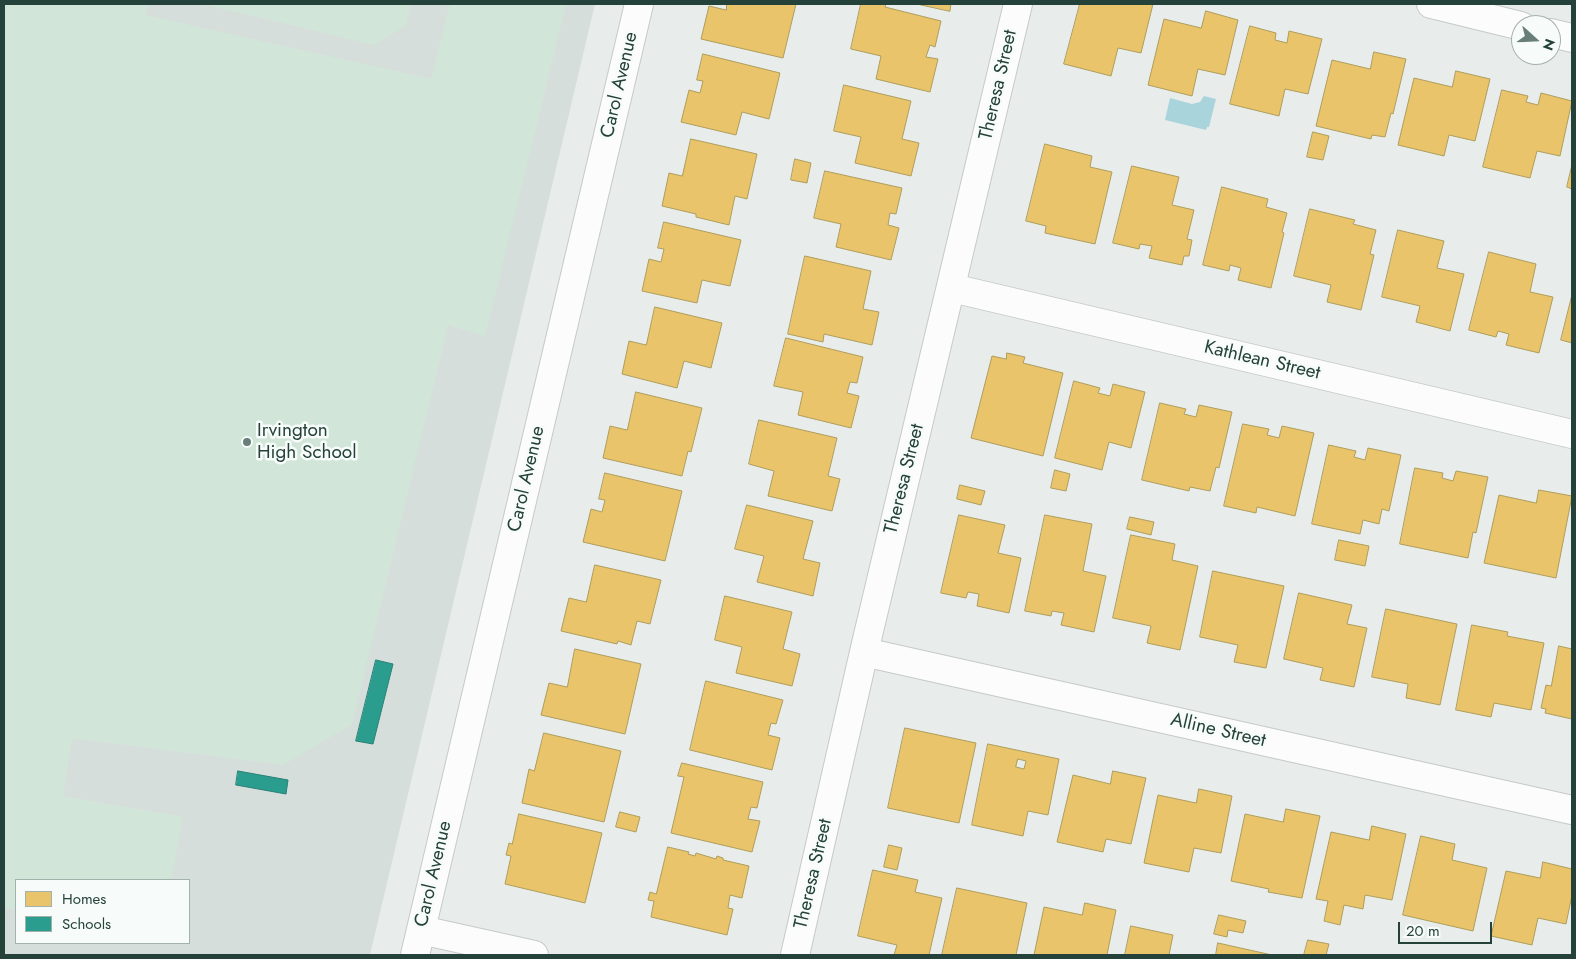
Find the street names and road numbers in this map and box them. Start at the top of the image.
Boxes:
street label: Theresa Street [975,28,1023,142]
street label: Carol Avenue [597,30,643,140]
street label: Kathlean Street [1202,337,1322,385]
street label: Theresa Street [880,422,930,536]
street label: Carol Avenue [504,424,550,534]
street label: Alline Street [1168,709,1268,753]
street label: Theresa Street [790,817,838,931]
street label: Carol Avenue [411,819,457,929]

